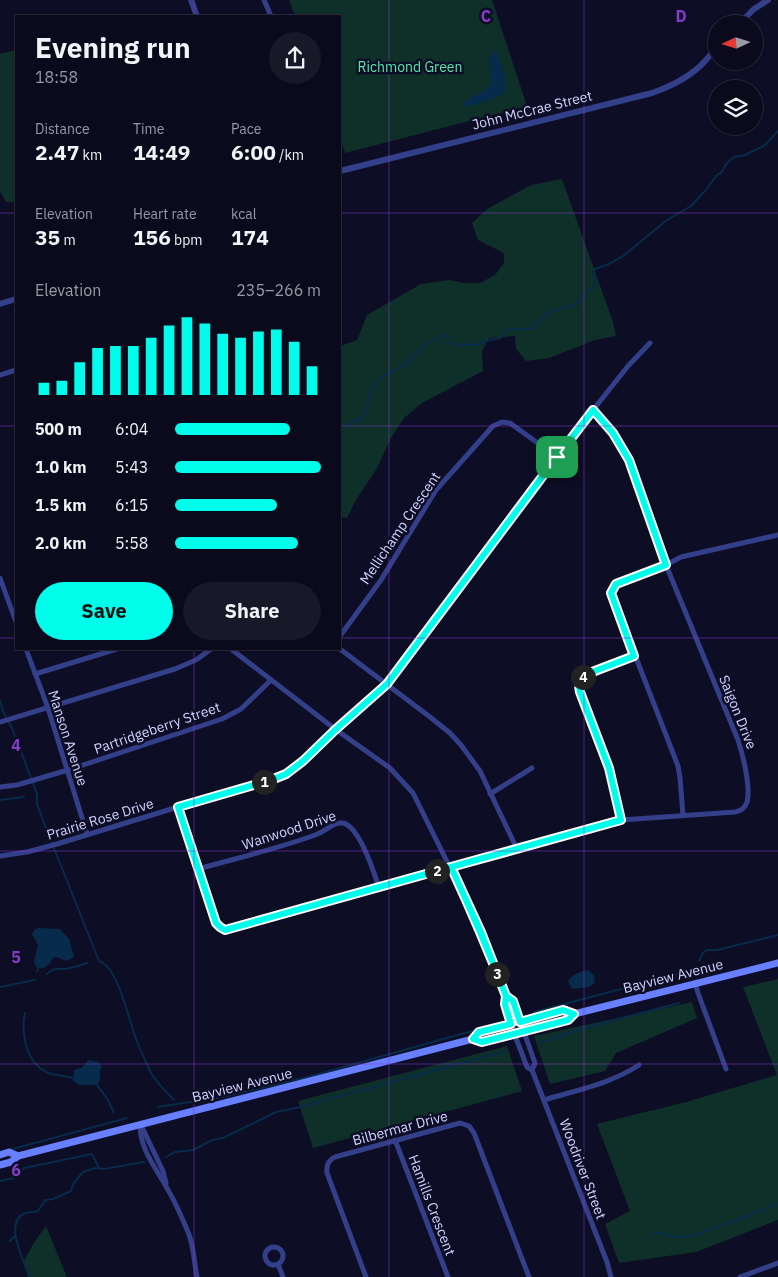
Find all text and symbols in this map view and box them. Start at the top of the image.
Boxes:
text: C [481,6,491,26]
text: D [675,6,687,26]
north arrow [708,15,762,70]
map controls [708,15,763,135]
text: Evening run [35,29,191,66]
button: share [269,32,321,84]
park label: Richmond Green [357,58,463,76]
text: 18:58 [35,67,78,87]
button: layers [708,80,763,135]
street label: John McCrae Street [470,86,594,134]
text: Distance [35,120,90,138]
text: Time [133,120,164,138]
text: Pace [231,120,261,138]
text: 2.47 [35,138,79,166]
text: 14:49 [133,138,190,166]
text: 6:00 [231,138,276,166]
text: km [79,146,102,164]
text: /km [276,146,304,164]
text: Elevation [35,205,93,223]
text: Heart rate [133,205,197,223]
text: kcal [231,205,256,223]
text: 35 [35,223,60,251]
text: 156 [133,223,171,251]
text: 174 [231,223,269,251]
text: m [60,231,76,249]
text: bpm [171,231,203,249]
text: Elevation [35,280,101,300]
text: 235–266 m [236,280,321,300]
text: 500 m [35,419,82,439]
text: 6:04 [115,419,148,439]
pin [536,436,578,478]
icon: arrive [543,443,571,471]
text: 1.0 km [35,457,86,477]
text: 5:43 [115,457,148,477]
street label: Mellichamp Crescent [356,468,444,588]
text: 1.5 km [35,495,86,515]
text: 6:15 [115,495,148,515]
text: 2.0 km [35,533,86,553]
text: 5:58 [115,533,148,553]
button: Save [35,582,173,640]
button: Share [183,582,321,640]
pin: 4 [570,664,596,690]
text: 4 [579,668,588,686]
street label: Saigon Drive [715,672,761,752]
street label: Manson Avenue [44,688,92,788]
street label: Partridgeberry Street [91,698,223,758]
text: 4 [11,735,21,755]
pin: 1 [252,770,276,794]
text: 1 [260,773,269,791]
street label: Prairie Rose Drive [44,794,156,844]
street label: Wanwood Drive [240,806,339,854]
pin: 2 [424,858,450,884]
text: 2 [433,862,442,880]
text: 5 [11,947,21,967]
street label: Bayview Avenue [621,955,725,997]
pin: 3 [484,962,510,986]
text: 3 [493,965,502,983]
street label: Bayview Avenue [190,1064,294,1106]
street label: Bilbermar Drive [350,1107,450,1149]
street label: Woodriver Street [556,1116,610,1222]
street label: Hamills Crescent [405,1152,460,1258]
text: 6 [11,1160,21,1180]

